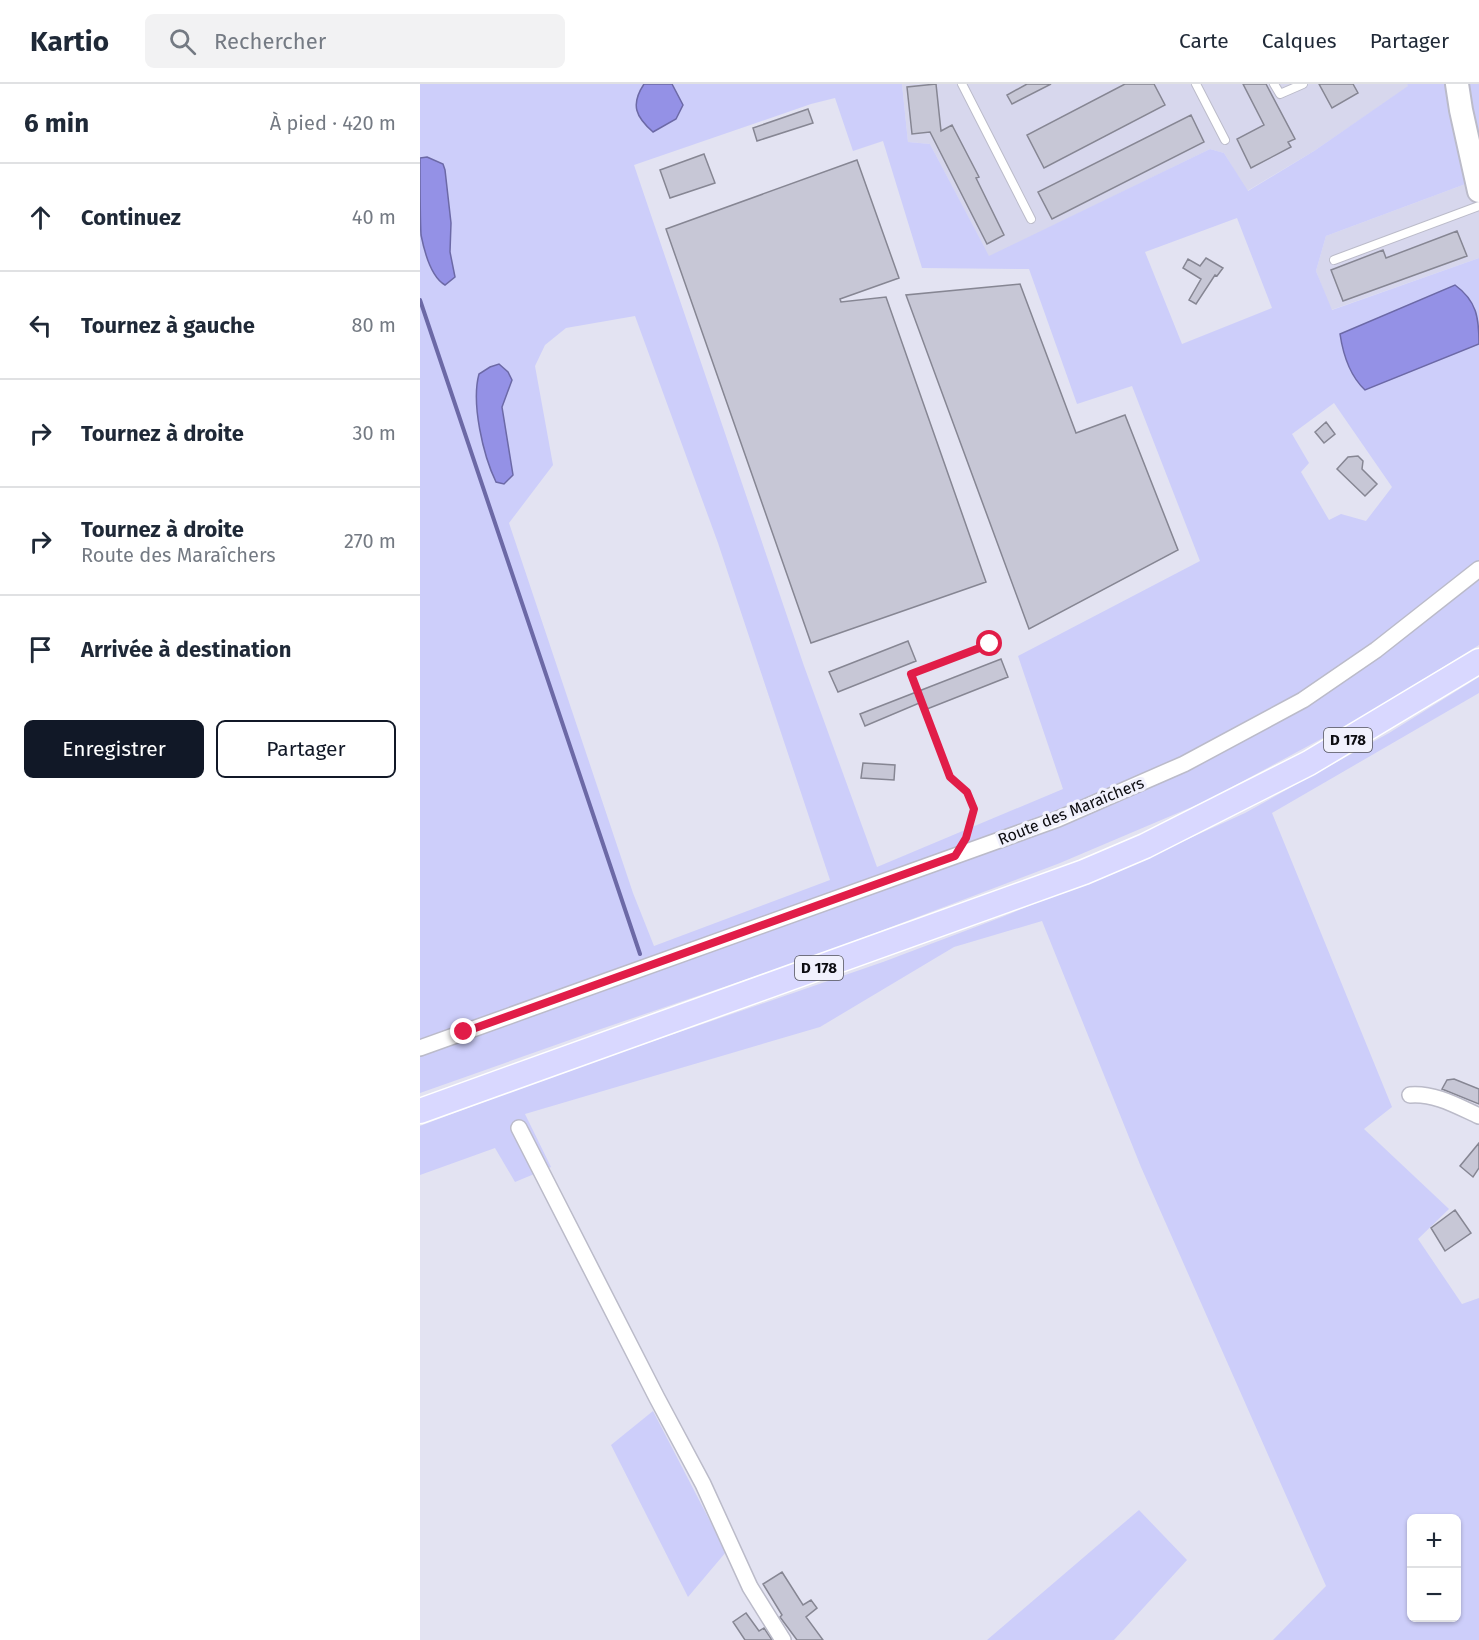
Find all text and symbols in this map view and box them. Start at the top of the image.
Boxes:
search box [145,14,565,68]
text: Kartio [30,25,109,58]
icon: search [166,25,199,58]
text: Rechercher [214,28,326,55]
text: Carte [1179,28,1229,54]
text: Calques [1262,28,1337,54]
text: Partager [1370,28,1449,54]
text: 6 min [24,108,89,139]
text: À pied · 420 m [270,111,396,135]
icon: ahead [24,201,57,234]
text: Continuez [81,204,181,231]
text: 40 m [352,205,396,229]
icon: left [24,309,57,342]
text: Tournez à gauche [81,312,255,339]
text: 80 m [351,313,396,337]
icon: right [24,417,57,450]
text: Tournez à droite [81,420,244,447]
text: 30 m [352,421,396,445]
text: Tournez à droite [81,516,244,543]
icon: right [24,525,57,558]
text: 270 m [344,529,396,553]
text: Route des Maraîchers [81,543,276,567]
route start [976,630,1002,656]
icon: arrive [24,633,57,666]
text: Arrivée à destination [81,636,291,663]
button: Enregistrer [24,720,204,778]
button: Partager [216,720,396,778]
road number: D 178 [1324,728,1372,752]
street label: Route des Maraîchers [995,773,1147,849]
road number: D 178 [795,956,843,980]
route end [450,1018,476,1044]
map controls [1407,1514,1461,1622]
button: + [1407,1514,1461,1568]
button: − [1407,1568,1461,1622]

